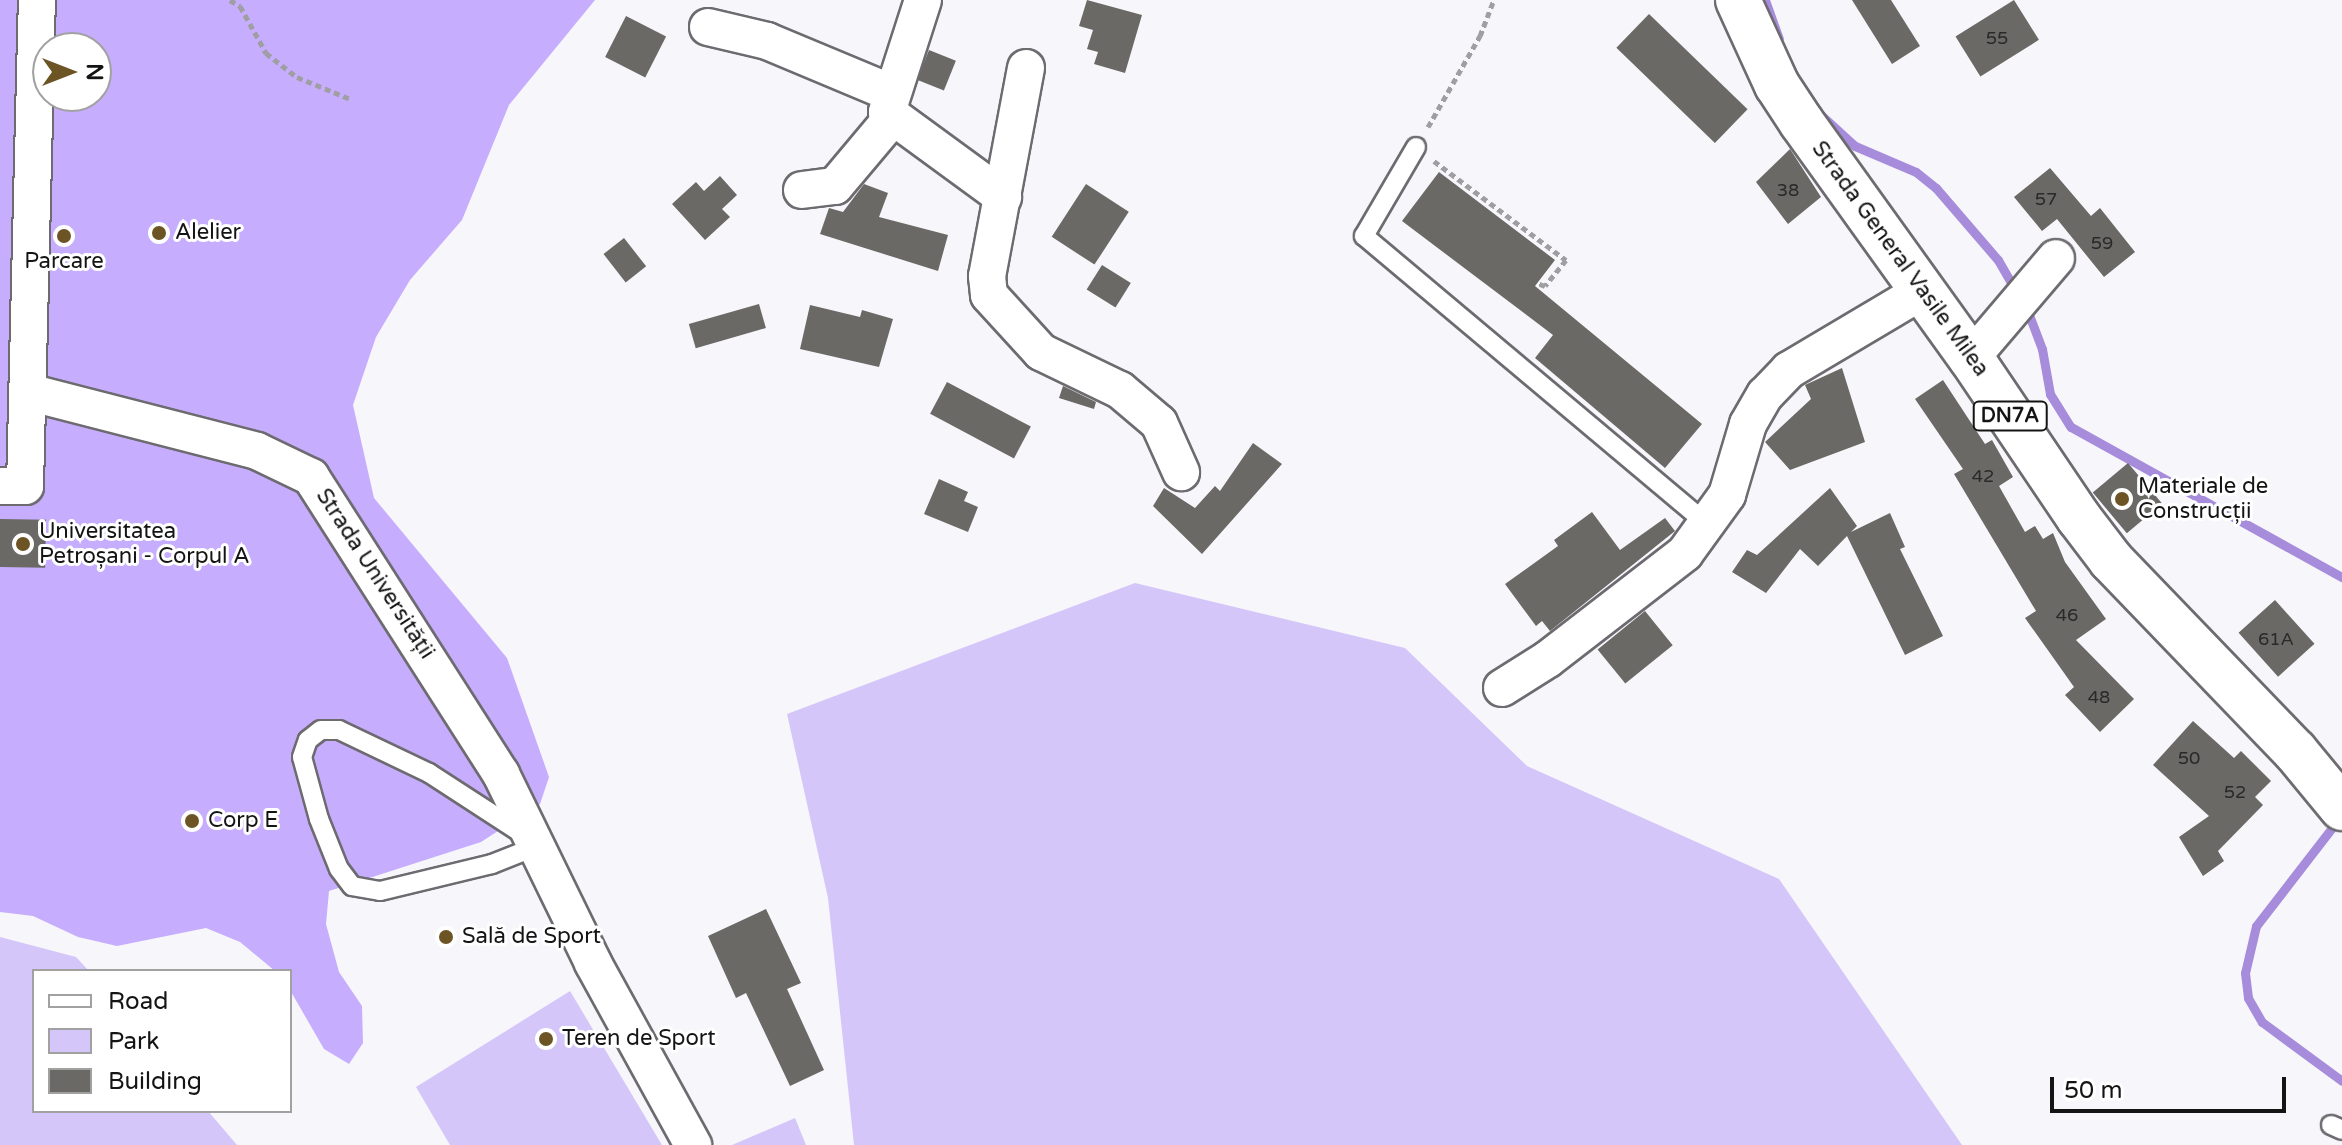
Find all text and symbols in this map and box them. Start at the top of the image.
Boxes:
house number: 55 [1986,27,2008,49]
north arrow [32,32,112,112]
text: N [81,63,107,81]
street label: Strada General Vasile Milea [1806,136,1994,382]
house number: 38 [1777,179,1799,201]
house number: 57 [2035,188,2057,210]
place label: Alelier [175,220,241,246]
marker: Alelier [150,224,168,242]
marker: Parcare [55,227,73,245]
house number: 59 [2091,232,2113,254]
place label: Parcare [24,249,104,275]
road number: DN7A [1972,400,2048,432]
house number: 42 [1972,465,1994,487]
place label: Materiale de Construcții [2138,473,2268,524]
street label: Strada Universității [310,484,440,664]
marker: Materiale de Construcții [2113,490,2131,508]
place label: Universitatea Petroșani - Corpul A [39,518,250,570]
marker: Universitatea Petroșani - Corpul A [14,535,32,553]
house number: 46 [2056,604,2078,626]
house number: 61A [2258,628,2294,650]
house number: 48 [2088,686,2110,708]
house number: 50 [2178,747,2200,769]
house number: 52 [2224,781,2246,803]
place label: Corp E [208,808,278,834]
marker: Corp E [183,812,201,830]
place label: Sală de Sport [462,924,601,950]
marker: Sală de Sport [437,928,455,946]
legend [32,969,292,1113]
text: Road [108,987,168,1016]
place label: Teren de Sport [562,1026,716,1052]
text: Park [108,1027,159,1056]
marker: Teren de Sport [537,1030,555,1048]
scale bar [2054,1061,2290,1111]
text: Building [108,1067,202,1096]
text: 50 m [2064,1076,2122,1105]

